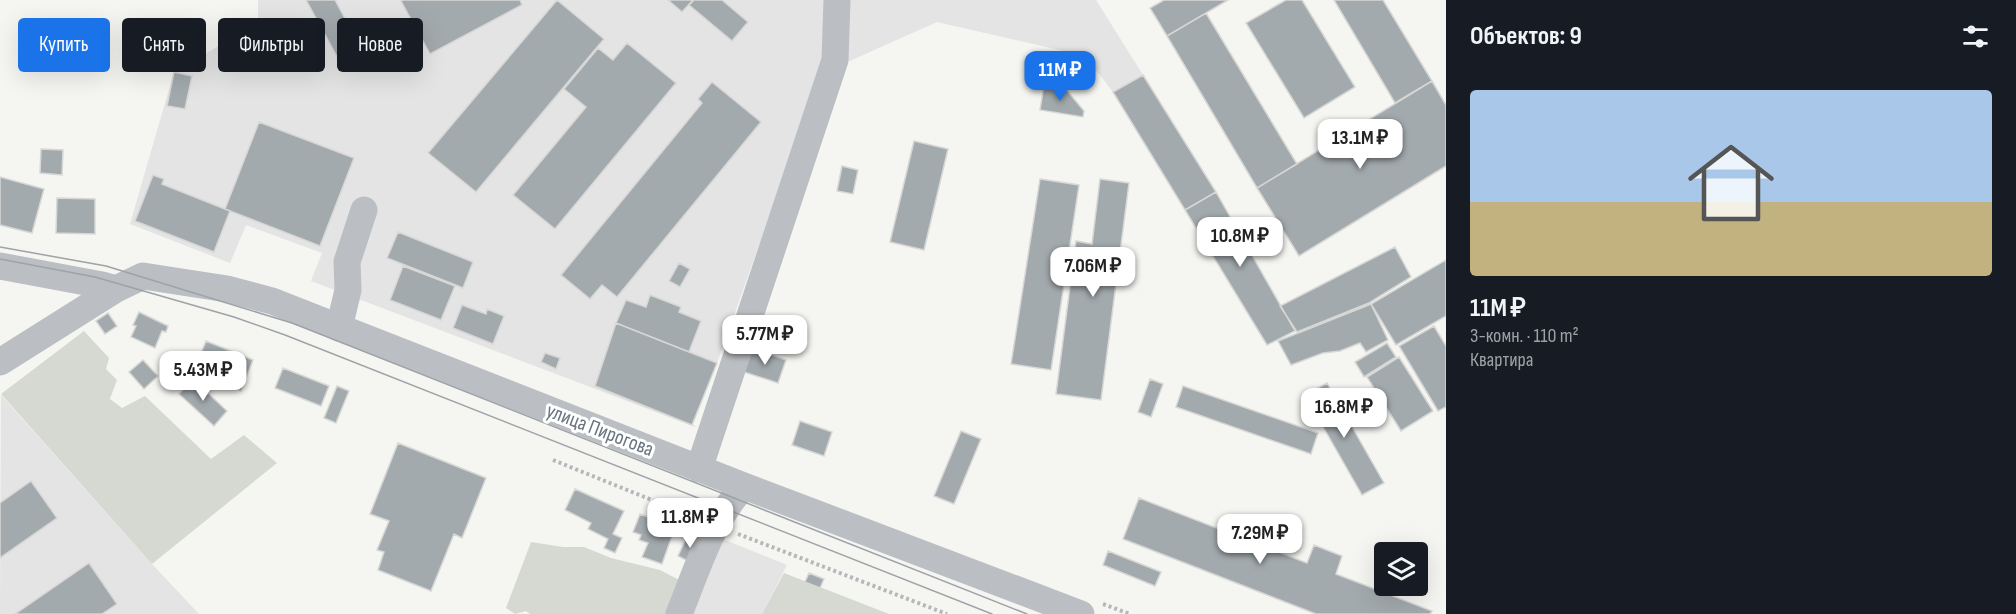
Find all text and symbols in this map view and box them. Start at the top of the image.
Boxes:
chip: Купить [18,18,110,72]
chip: Снять [122,18,206,72]
chip: Фильтры [218,18,325,72]
chip: Новое [337,18,423,72]
icon: filters [1959,20,1992,53]
text: Объектов: 9 [1470,21,1582,52]
pin: 11M ₽ [1018,51,1102,102]
text: 11M ₽ [1038,58,1082,82]
pin: 13.1M ₽ [1305,119,1415,170]
text: 13.1M ₽ [1332,126,1388,150]
icon: home [1677,129,1785,237]
pin: 10.8M ₽ [1185,217,1295,268]
text: 10.8M ₽ [1211,224,1269,248]
pin: 7.06M ₽ [1038,247,1148,298]
text: 7.06M ₽ [1064,254,1122,278]
text: 11M ₽ [1470,293,1526,324]
pin: 5.77M ₽ [710,315,820,366]
text: 5.77M ₽ [736,322,794,346]
text: 3-комн. · 110 m² [1470,324,1579,348]
text: Квартира [1470,348,1534,372]
pin: 5.43M ₽ [148,351,258,402]
text: 5.43M ₽ [173,358,233,382]
pin: 16.8M ₽ [1289,388,1399,439]
text: 16.8M ₽ [1315,395,1373,419]
street label: улица Пирогова [543,398,657,462]
pin: 11.8M ₽ [635,498,745,549]
text: 11.8M ₽ [661,505,719,529]
pin: 7.29M ₽ [1205,514,1315,565]
text: 7.29M ₽ [1231,521,1289,545]
map controls [1374,542,1428,596]
button: layers [1374,542,1428,596]

